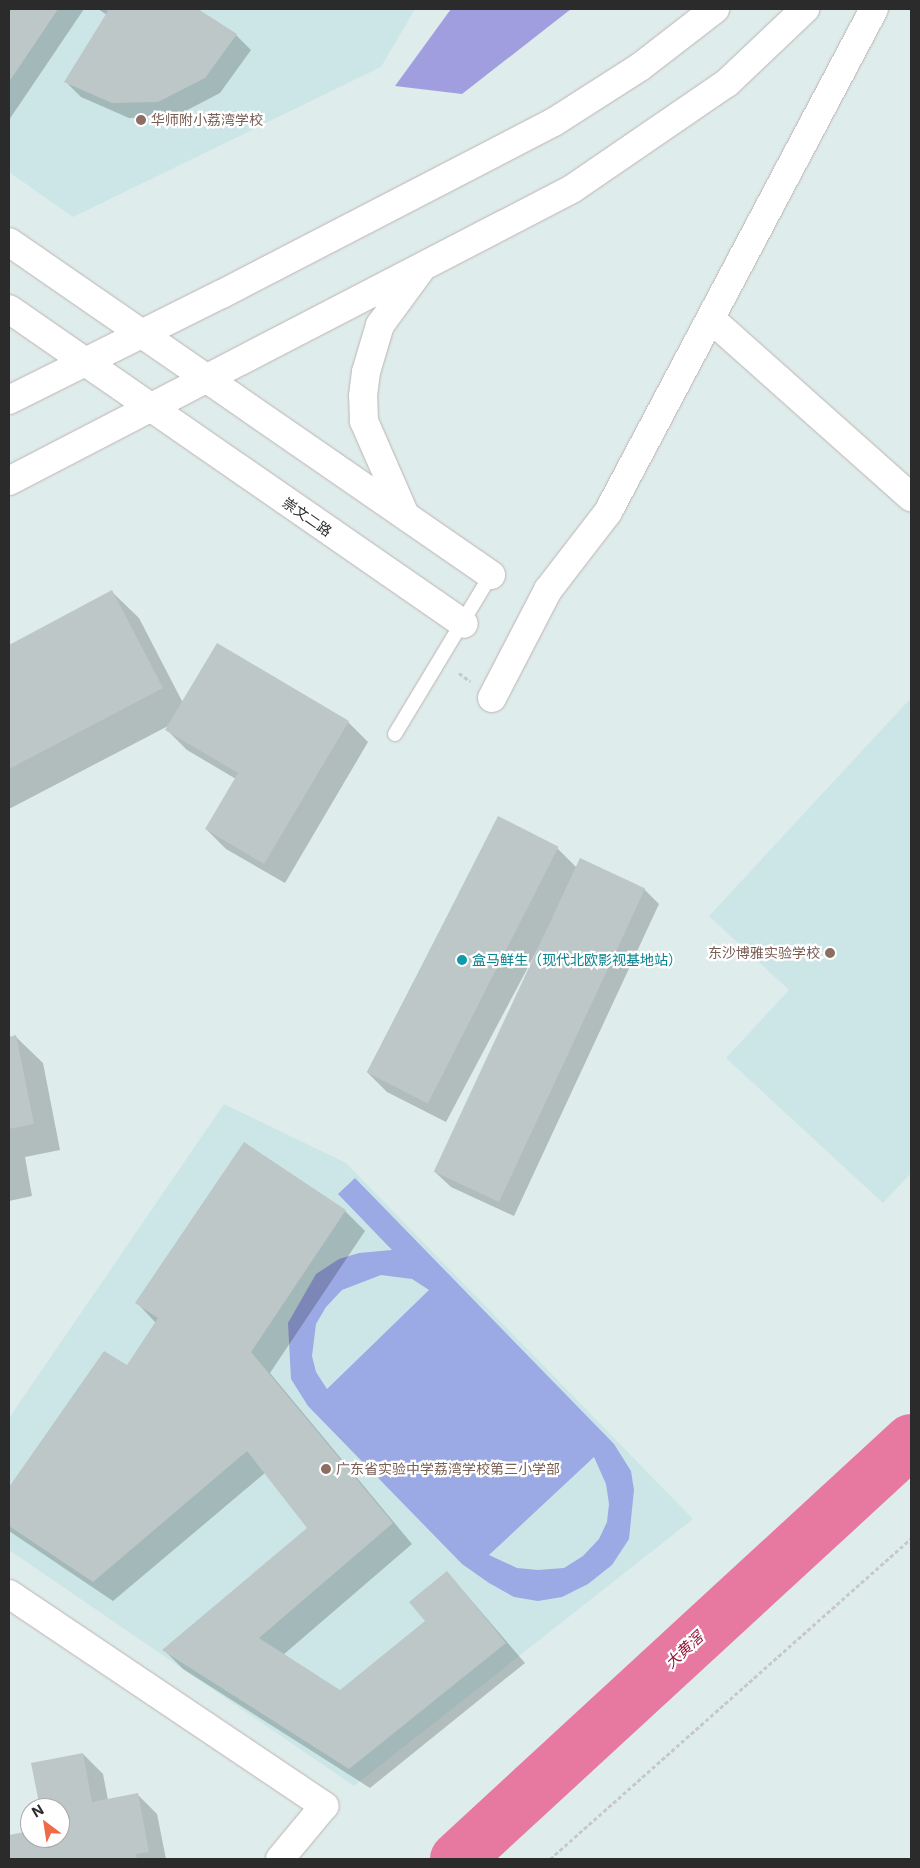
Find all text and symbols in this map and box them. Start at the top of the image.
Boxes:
place label: 华师附小荔湾学校 [151,112,263,128]
marker: 华师附小荔湾学校 [135,114,147,126]
street label: 崇文二路 [279,494,335,540]
place label: 东沙博雅实验学校 [708,945,820,961]
marker: 东沙博雅实验学校 [824,947,836,959]
place label: 盒马鲜生（现代北欧影视基地站） [472,952,682,968]
marker: 盒马鲜生（现代北欧影视基地站） [456,954,468,966]
place label: 广东省实验中学荔湾学校第三小学部 [336,1461,560,1477]
marker: 广东省实验中学荔湾学校第三小学部 [320,1463,332,1475]
water label: 大黄滘 [661,1628,707,1672]
north arrow [20,1798,70,1848]
text: N [29,1801,46,1821]

